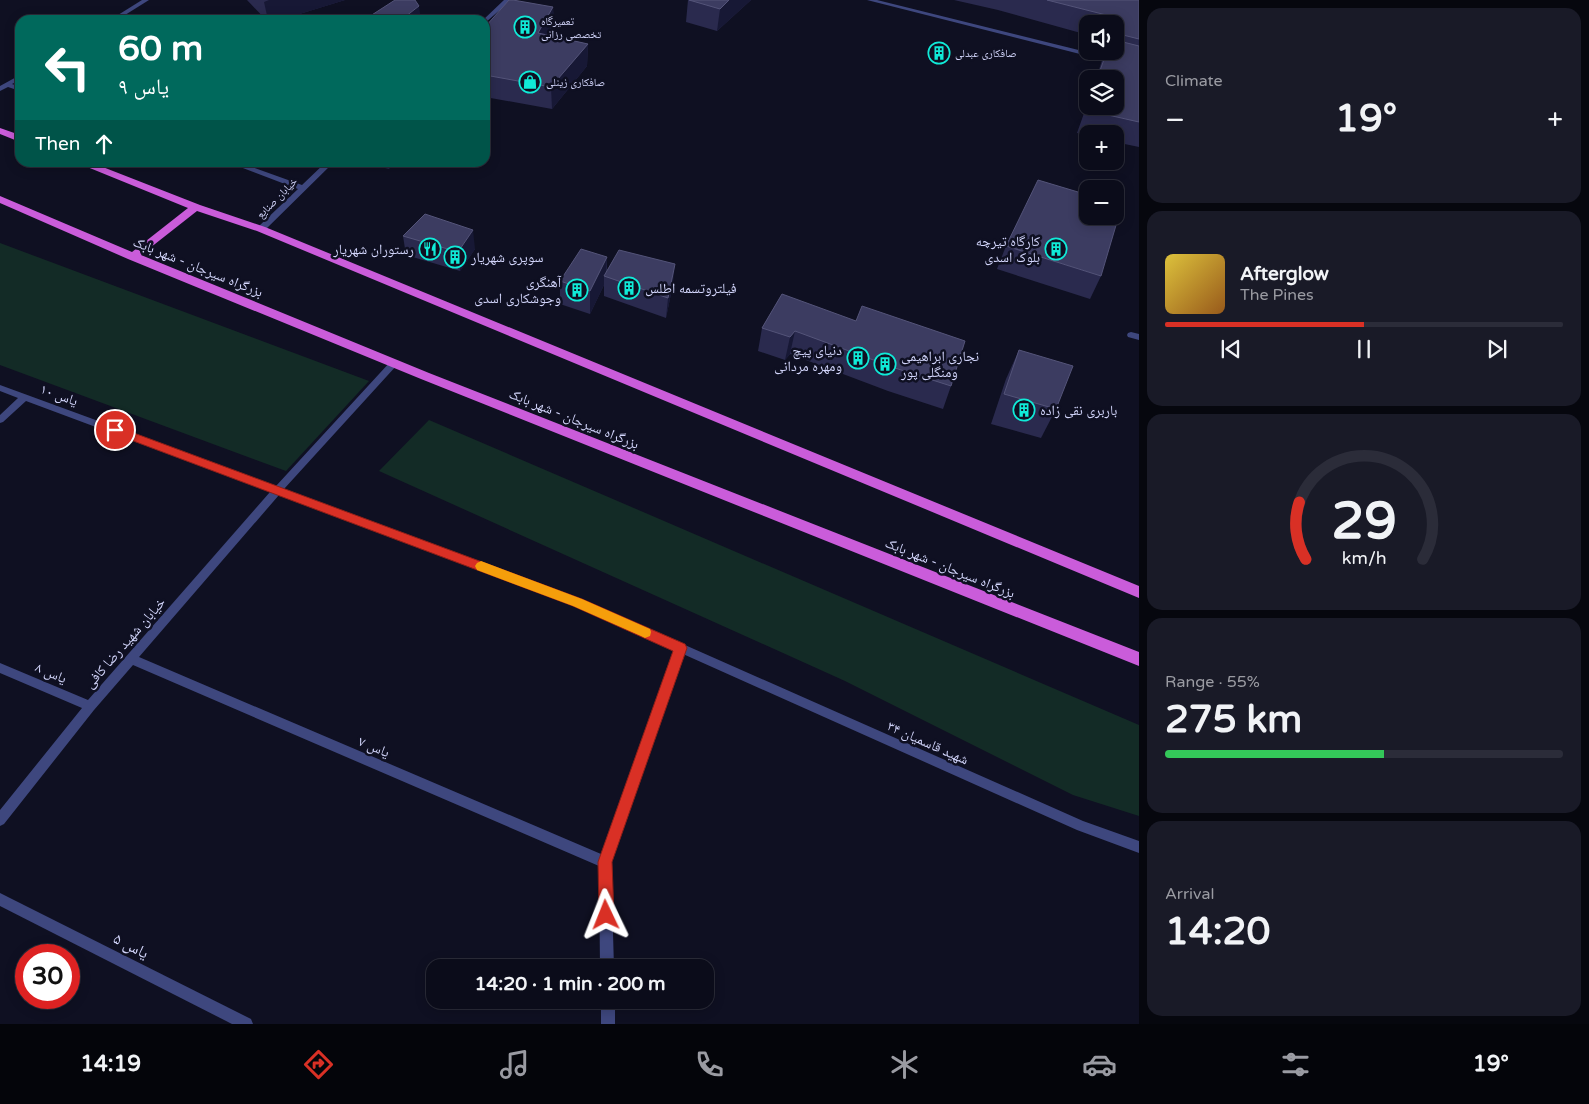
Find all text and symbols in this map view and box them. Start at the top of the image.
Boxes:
building icon: تعمیرگاه تخصصی رزانی [513,15,537,39]
place label: تعمیرگاه تخصصی رزانی [541,15,602,41]
map controls [1079,15,1124,225]
button: sound [1079,15,1124,60]
text: 60 m [118,28,203,70]
icon: left [35,35,100,100]
building icon: صافکاری عبدلی [927,41,951,65]
place label: صافکاری عبدلی [955,47,1017,60]
shop icon: صافکاری زینلی [518,70,542,94]
button: layers [1079,70,1124,115]
text: Climate [1165,71,1223,91]
text: یاس ۹ [118,74,169,100]
place label: صافکاری زینلی [546,76,605,89]
text: 19° [1335,96,1397,142]
text: − [1165,103,1185,137]
text: + [1547,103,1563,137]
button: + [1079,125,1124,170]
icon: ahead [90,130,118,158]
text: Then [35,133,80,155]
street label: خیابان صنایع [254,175,300,221]
button: − [1079,180,1124,225]
street label: بزرگراه سیرجان - شهر بابک [131,233,266,301]
place label: کارگاه تیرچه بلوک اسدی [976,233,1040,266]
restaurant icon: رستوران شهریار [418,237,442,261]
building icon: کارگاه تیرچه بلوک اسدی [1044,237,1068,261]
place label: رستوران شهریار [332,241,414,258]
building icon: سوپری شهریار [443,245,467,269]
place label: سوپری شهریار [470,249,543,266]
text: Afterglow [1240,263,1329,285]
place label: آهنگری وجوشکاری اسدی [474,274,561,307]
building icon: فیلتروتسمه اطلس [617,276,641,300]
building icon: آهنگری وجوشکاری اسدی [565,278,589,302]
place label: فیلتروتسمه اطلس [645,280,737,297]
text: The Pines [1240,285,1314,305]
icon: previous [1217,335,1245,363]
icon: pause [1350,335,1378,363]
icon: next [1483,335,1511,363]
place label: دنیای پیچ ومهره مردانی [774,342,842,375]
building icon: دنیای پیچ ومهره مردانی [846,346,870,370]
place label: نجاری ابراهیمی ومنگلی پور [900,348,979,381]
building icon: نجاری ابراهیمی ومنگلی پور [873,352,897,376]
street label: یاس ۱۰ [38,380,80,410]
street label: بزرگراه سیرجان - شهر بابک [507,385,642,453]
building icon: باربری نقی زاده [1012,398,1036,422]
place label: باربری نقی زاده [1040,402,1118,419]
pin [94,409,136,451]
icon: arrive [101,416,129,444]
text: 29 [1331,490,1397,553]
street label: بزرگراه سیرجان - شهر بابک [883,534,1018,602]
text: km/h [1342,548,1386,569]
street label: خیابان شهید رضا کافی [81,594,169,692]
street label: یاس ۸ [33,659,69,687]
text: Range · 55% [1165,672,1260,692]
text: 275 km [1165,697,1302,743]
street label: شهید قاسمیان ۳۴ [885,717,971,769]
street label: یاس ۷ [356,733,392,761]
text: Arrival [1165,884,1214,904]
position arrow [579,888,631,940]
text: 14:20 [1165,909,1270,955]
street label: یاس ۵ [110,929,152,963]
speed limit sign: 30 [15,944,80,1009]
text: 14:20 · 1 min · 200 m [474,973,666,995]
icon: directions [301,1047,336,1082]
icon: music [497,1047,532,1082]
icon: phone [692,1047,727,1082]
icon: climate [887,1047,922,1082]
icon: car [1082,1047,1117,1082]
icon: filters [1278,1047,1313,1082]
text: 14:19 [80,1051,141,1077]
text: 19° [1473,1051,1509,1077]

